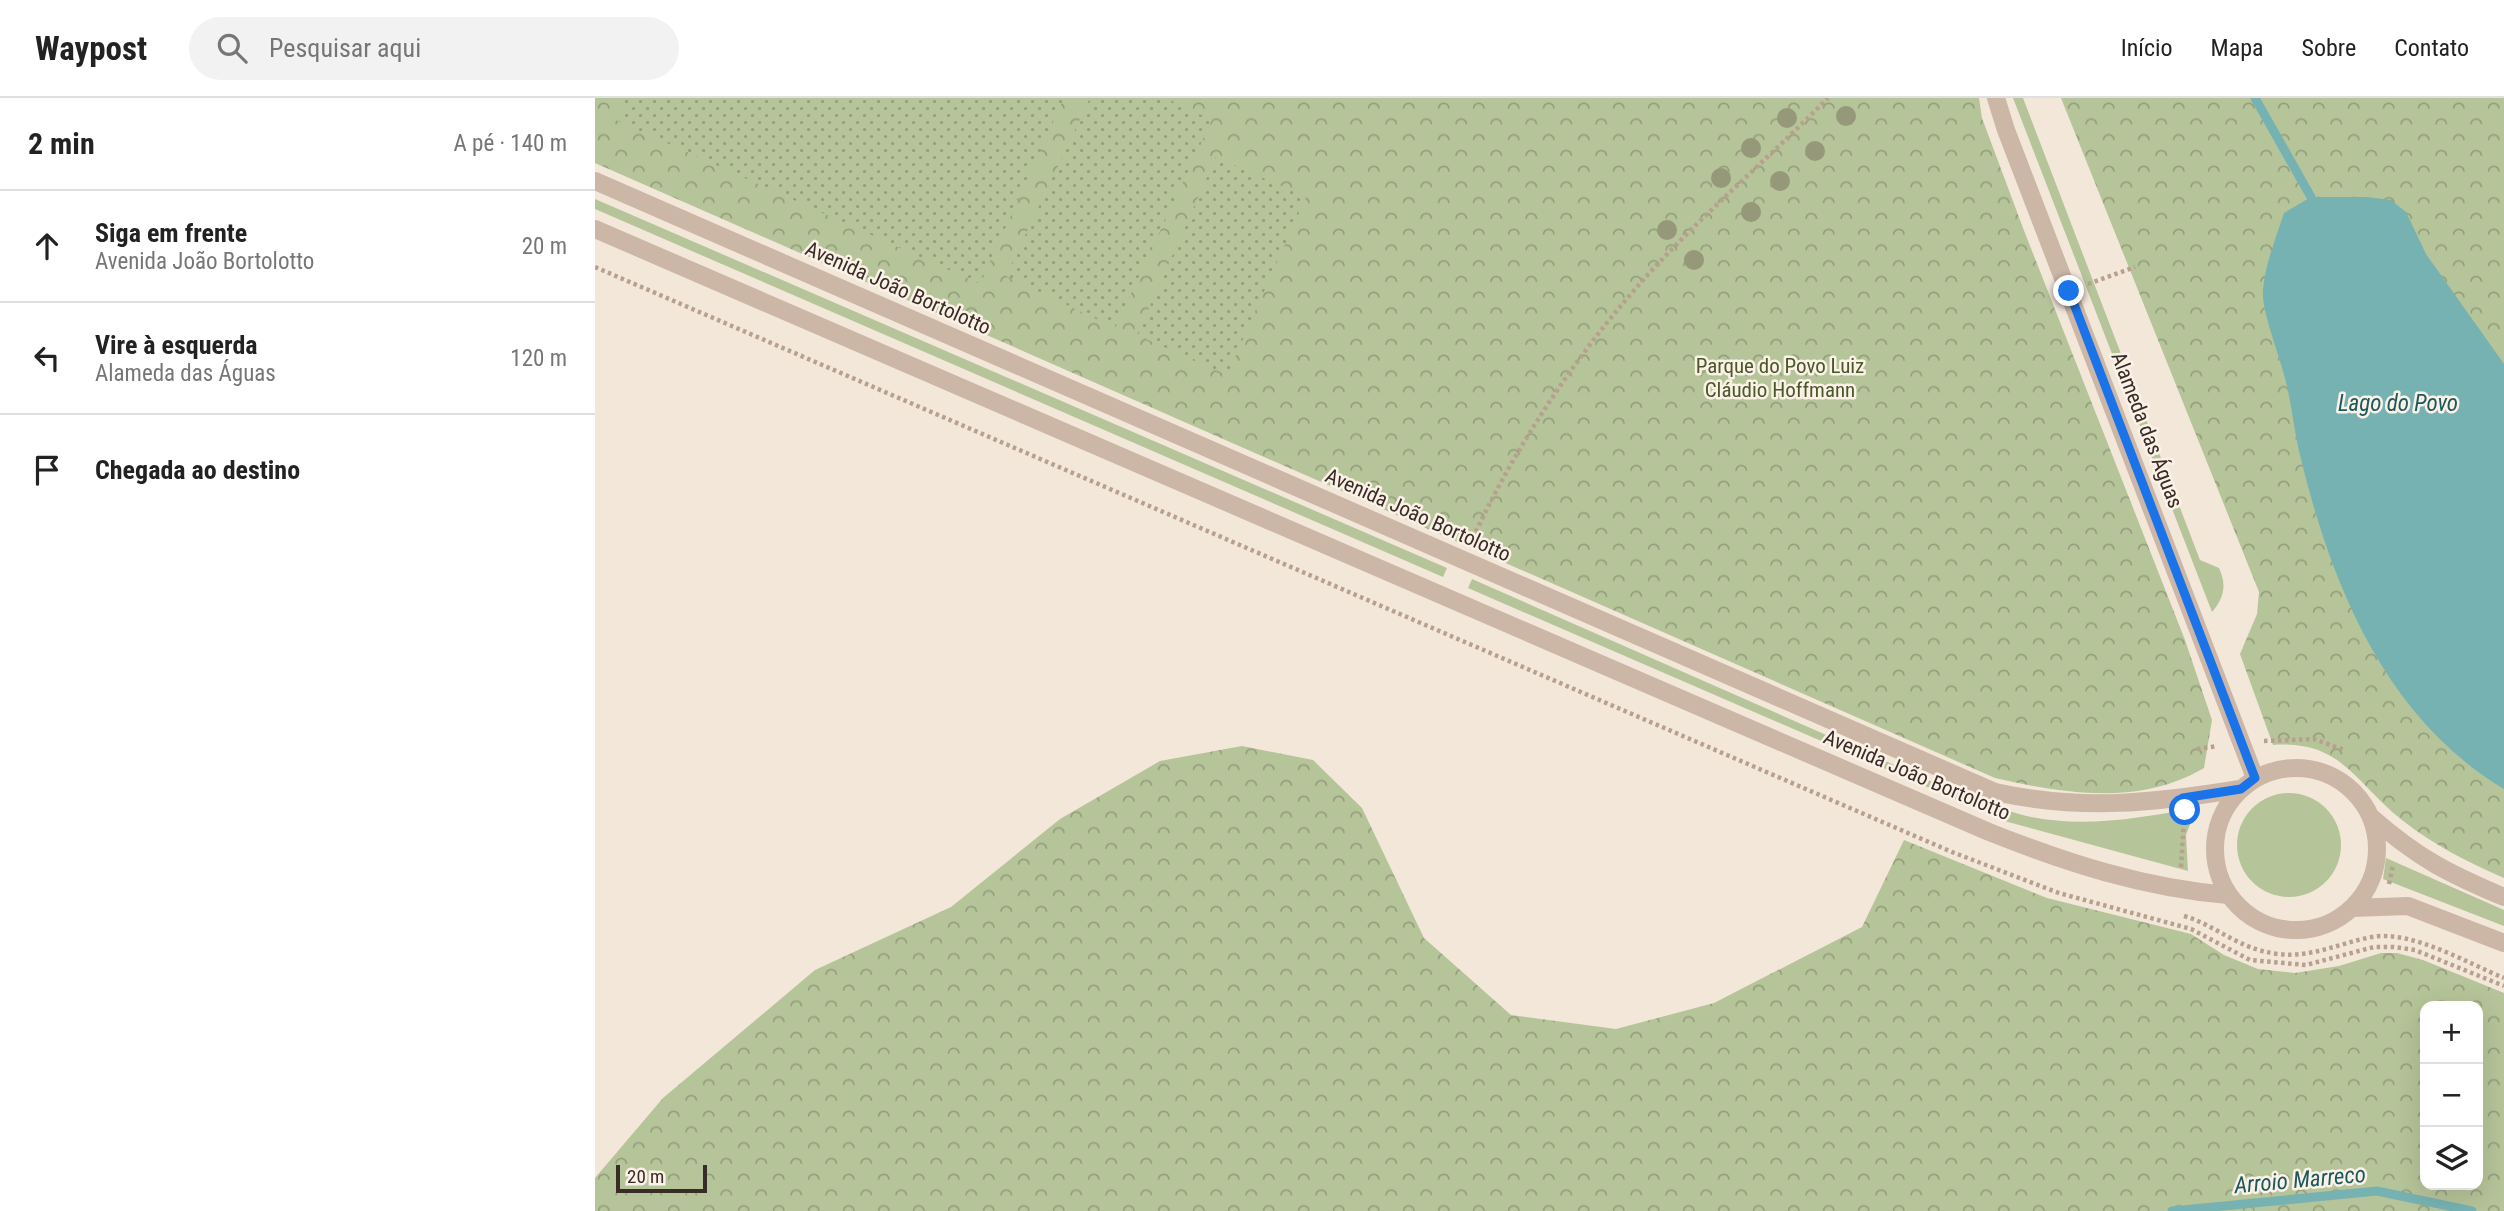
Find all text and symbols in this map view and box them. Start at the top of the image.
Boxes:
search box [189,17,679,80]
text: Waypost [35,29,147,68]
icon: search [213,29,251,67]
text: Pesquisar aqui [269,33,421,63]
text: Início [2121,34,2173,62]
text: Mapa [2211,34,2264,62]
text: Sobre [2302,34,2356,62]
text: Contato [2394,34,2469,62]
text: 2 min [28,126,95,161]
text: A pé · 140 m [454,130,567,157]
text: Siga em frente [95,218,247,248]
icon: ahead [28,227,66,265]
text: 20 m [522,233,567,260]
street label: Avenida João Bortolotto [802,236,994,340]
text: Avenida João Bortolotto [95,248,314,275]
route end [2053,275,2084,306]
text: Vire à esquerda [95,330,258,360]
icon: left [28,339,66,377]
text: 120 m [510,345,567,372]
street label: Alameda das Águas [2106,349,2188,511]
park label: Parque do Povo Luiz Cláudio Hoffmann [1696,354,1864,402]
text: Alameda das Águas [95,360,276,387]
water label: Lago do Povo [2338,390,2458,417]
icon: arrive [28,451,66,489]
text: Chegada ao destino [95,455,300,485]
street label: Avenida João Bortolotto [1322,463,1514,567]
street label: Avenida João Bortolotto [1820,725,2014,825]
route start [2169,794,2200,825]
map controls [2420,1001,2483,1190]
button: + [2420,1001,2483,1064]
button: − [2420,1064,2483,1127]
button: layers [2420,1127,2483,1190]
water label: Arroio Marreco [2232,1161,2367,1199]
scale bar [616,1162,707,1194]
text: 20 m [627,1165,664,1188]

